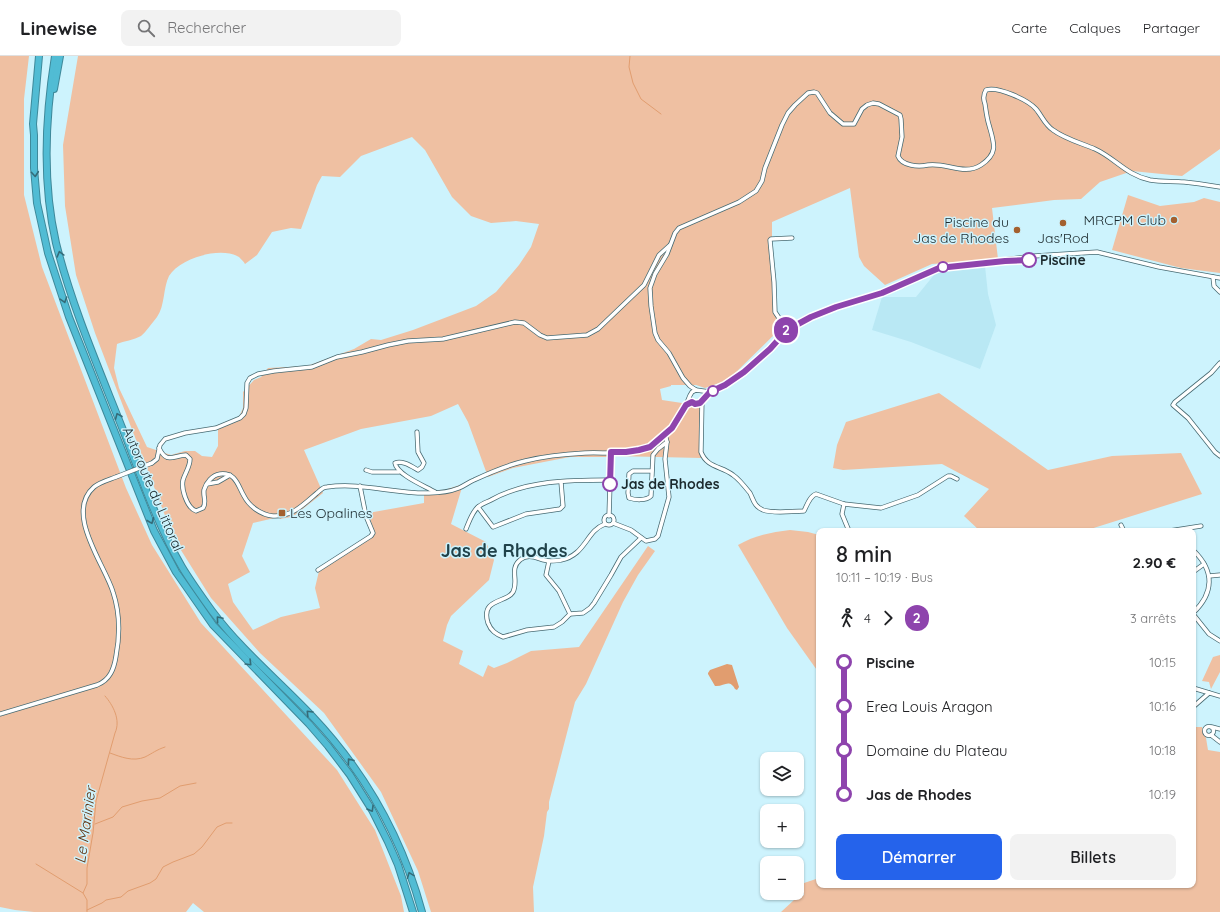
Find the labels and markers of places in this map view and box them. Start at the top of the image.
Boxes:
place label: MRCPM Club [1084,211,1166,229]
place label: Piscine du Jas de Rhodes [913,213,1009,247]
marker: MRCPM Club [1169,215,1179,225]
marker: Jas'Rod [1058,218,1068,228]
marker: Piscine du Jas de Rhodes [1012,225,1022,235]
place label: Jas'Rod [1037,229,1089,247]
place label: Piscine [1040,251,1086,269]
marker: Piscine [1021,252,1037,268]
unlabelled marker [937,261,949,273]
unlabelled marker [707,385,719,397]
place label: Jas de Rhodes [621,475,720,493]
marker: Jas de Rhodes [602,476,618,492]
place label: Les Opalines [290,504,372,522]
marker: Les Opalines [277,508,287,518]

